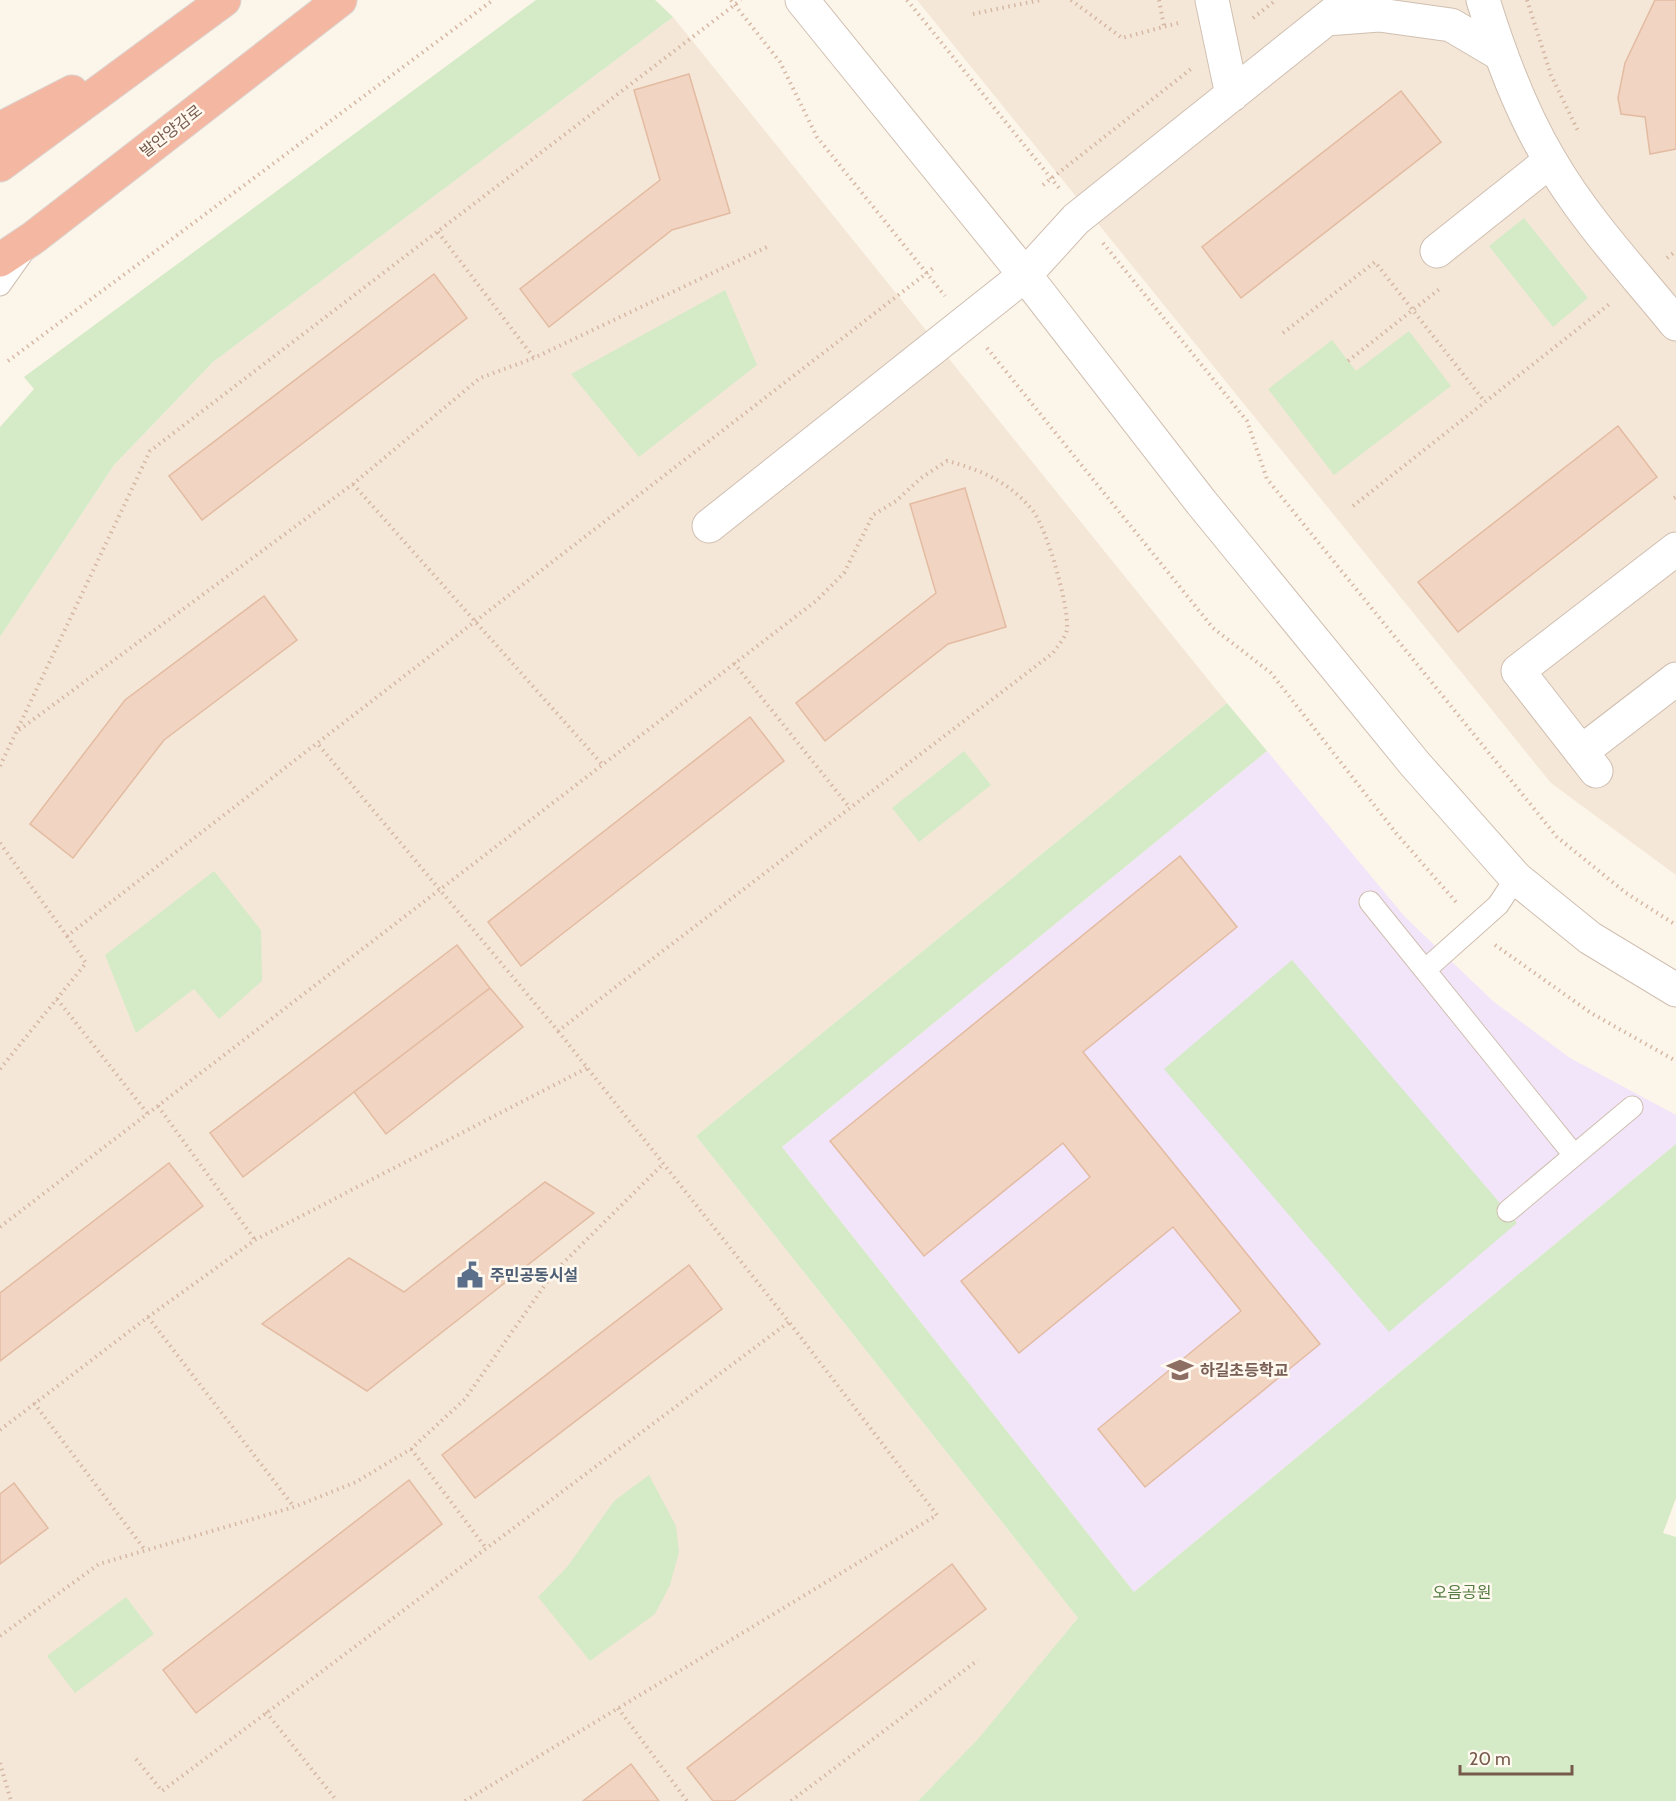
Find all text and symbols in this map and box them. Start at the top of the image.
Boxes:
street label: 발안양감로 [136,101,206,161]
public building icon: 주민공동시설 [455,1260,485,1290]
place label: 주민공동시설 [490,1266,578,1285]
school or university icon: 하길초등학교 [1165,1355,1195,1385]
place label: 하길초등학교 [1200,1361,1289,1380]
park label: 오음공원 [1433,1583,1491,1602]
scale bar [1460,1738,1572,1776]
text: 20 m [1469,1748,1511,1770]

